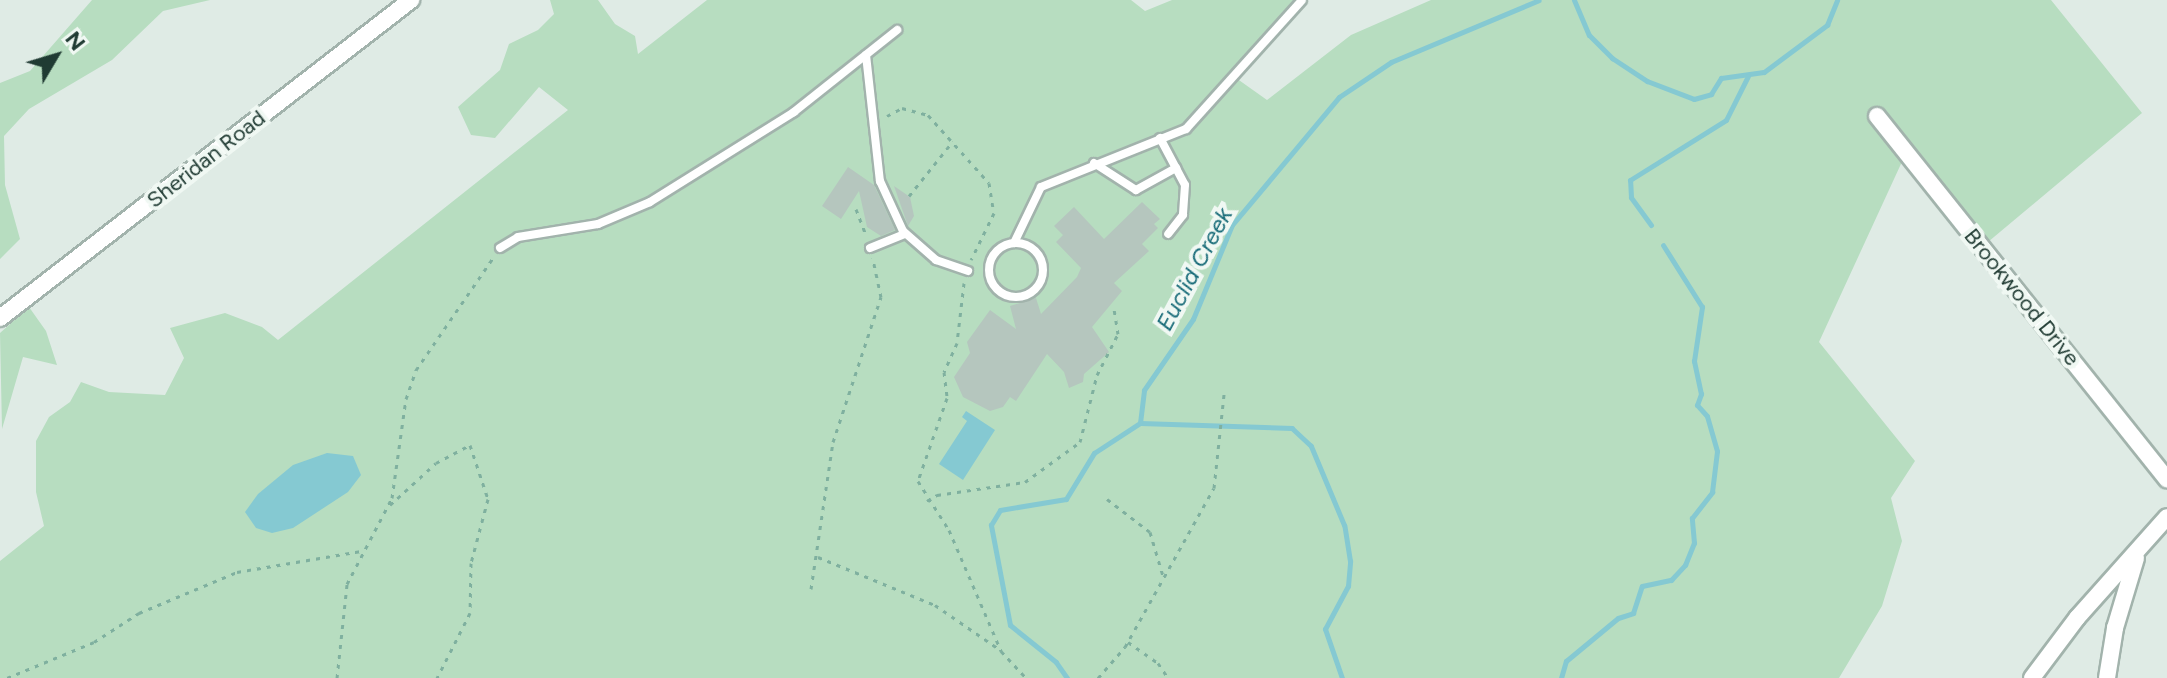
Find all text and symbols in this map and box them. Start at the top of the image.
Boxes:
north arrow [16,16,96,96]
text: N [59,26,91,56]
street label: Sheridan Road [142,105,270,213]
water label: Euclid Creek [1150,203,1238,335]
street label: Brookwood Drive [1959,223,2085,371]

